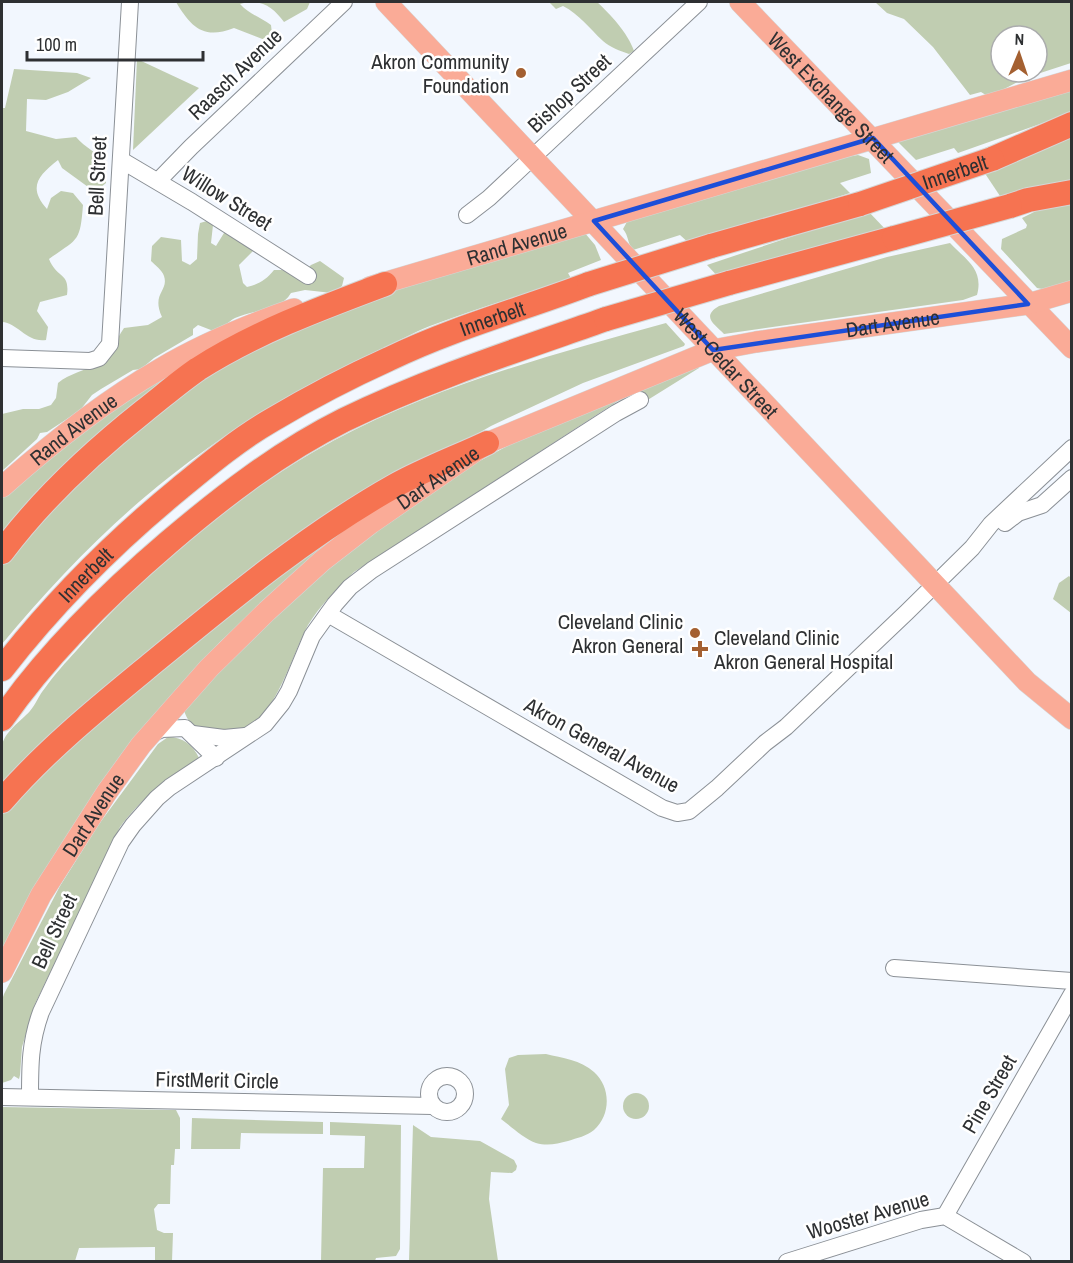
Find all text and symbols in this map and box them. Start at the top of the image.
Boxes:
street label: Raasch Avenue [182,22,288,126]
scale bar [27,24,202,62]
north arrow [989,24,1049,84]
street label: West Exchange Street [762,25,901,169]
text: N [1014,28,1025,50]
text: 100 m [36,32,77,57]
place label: Akron Community Foundation [370,47,509,100]
street label: Bishop Street [521,47,617,139]
marker: Akron Community Foundation [514,66,528,80]
street label: Bell Street [80,135,114,216]
street label: Innerbelt [918,147,991,196]
street label: Willow Street [176,159,278,237]
street label: Rand Avenue [463,215,570,272]
street label: Innerbelt [456,293,529,343]
street label: West Cedar Street [667,302,785,424]
street label: Dart Avenue [844,302,941,344]
street label: Rand Avenue [23,386,123,472]
street label: Dart Avenue [391,438,485,516]
street label: Innerbelt [51,540,119,608]
place label: Cleveland Clinic Akron General [558,607,683,660]
place label: Cleveland Clinic Akron General Hospital [713,623,893,676]
marker: Cleveland Clinic Akron General [688,626,702,640]
marker: Cleveland Clinic Akron General Hospital [691,640,709,658]
street label: Akron General Avenue [518,690,685,800]
street label: Dart Avenue [55,767,131,862]
street label: Bell Street [24,889,84,973]
street label: Pine Street [955,1049,1023,1139]
street label: FirstMerit Circle [155,1064,279,1096]
street label: Wooster Avenue [804,1184,932,1246]

